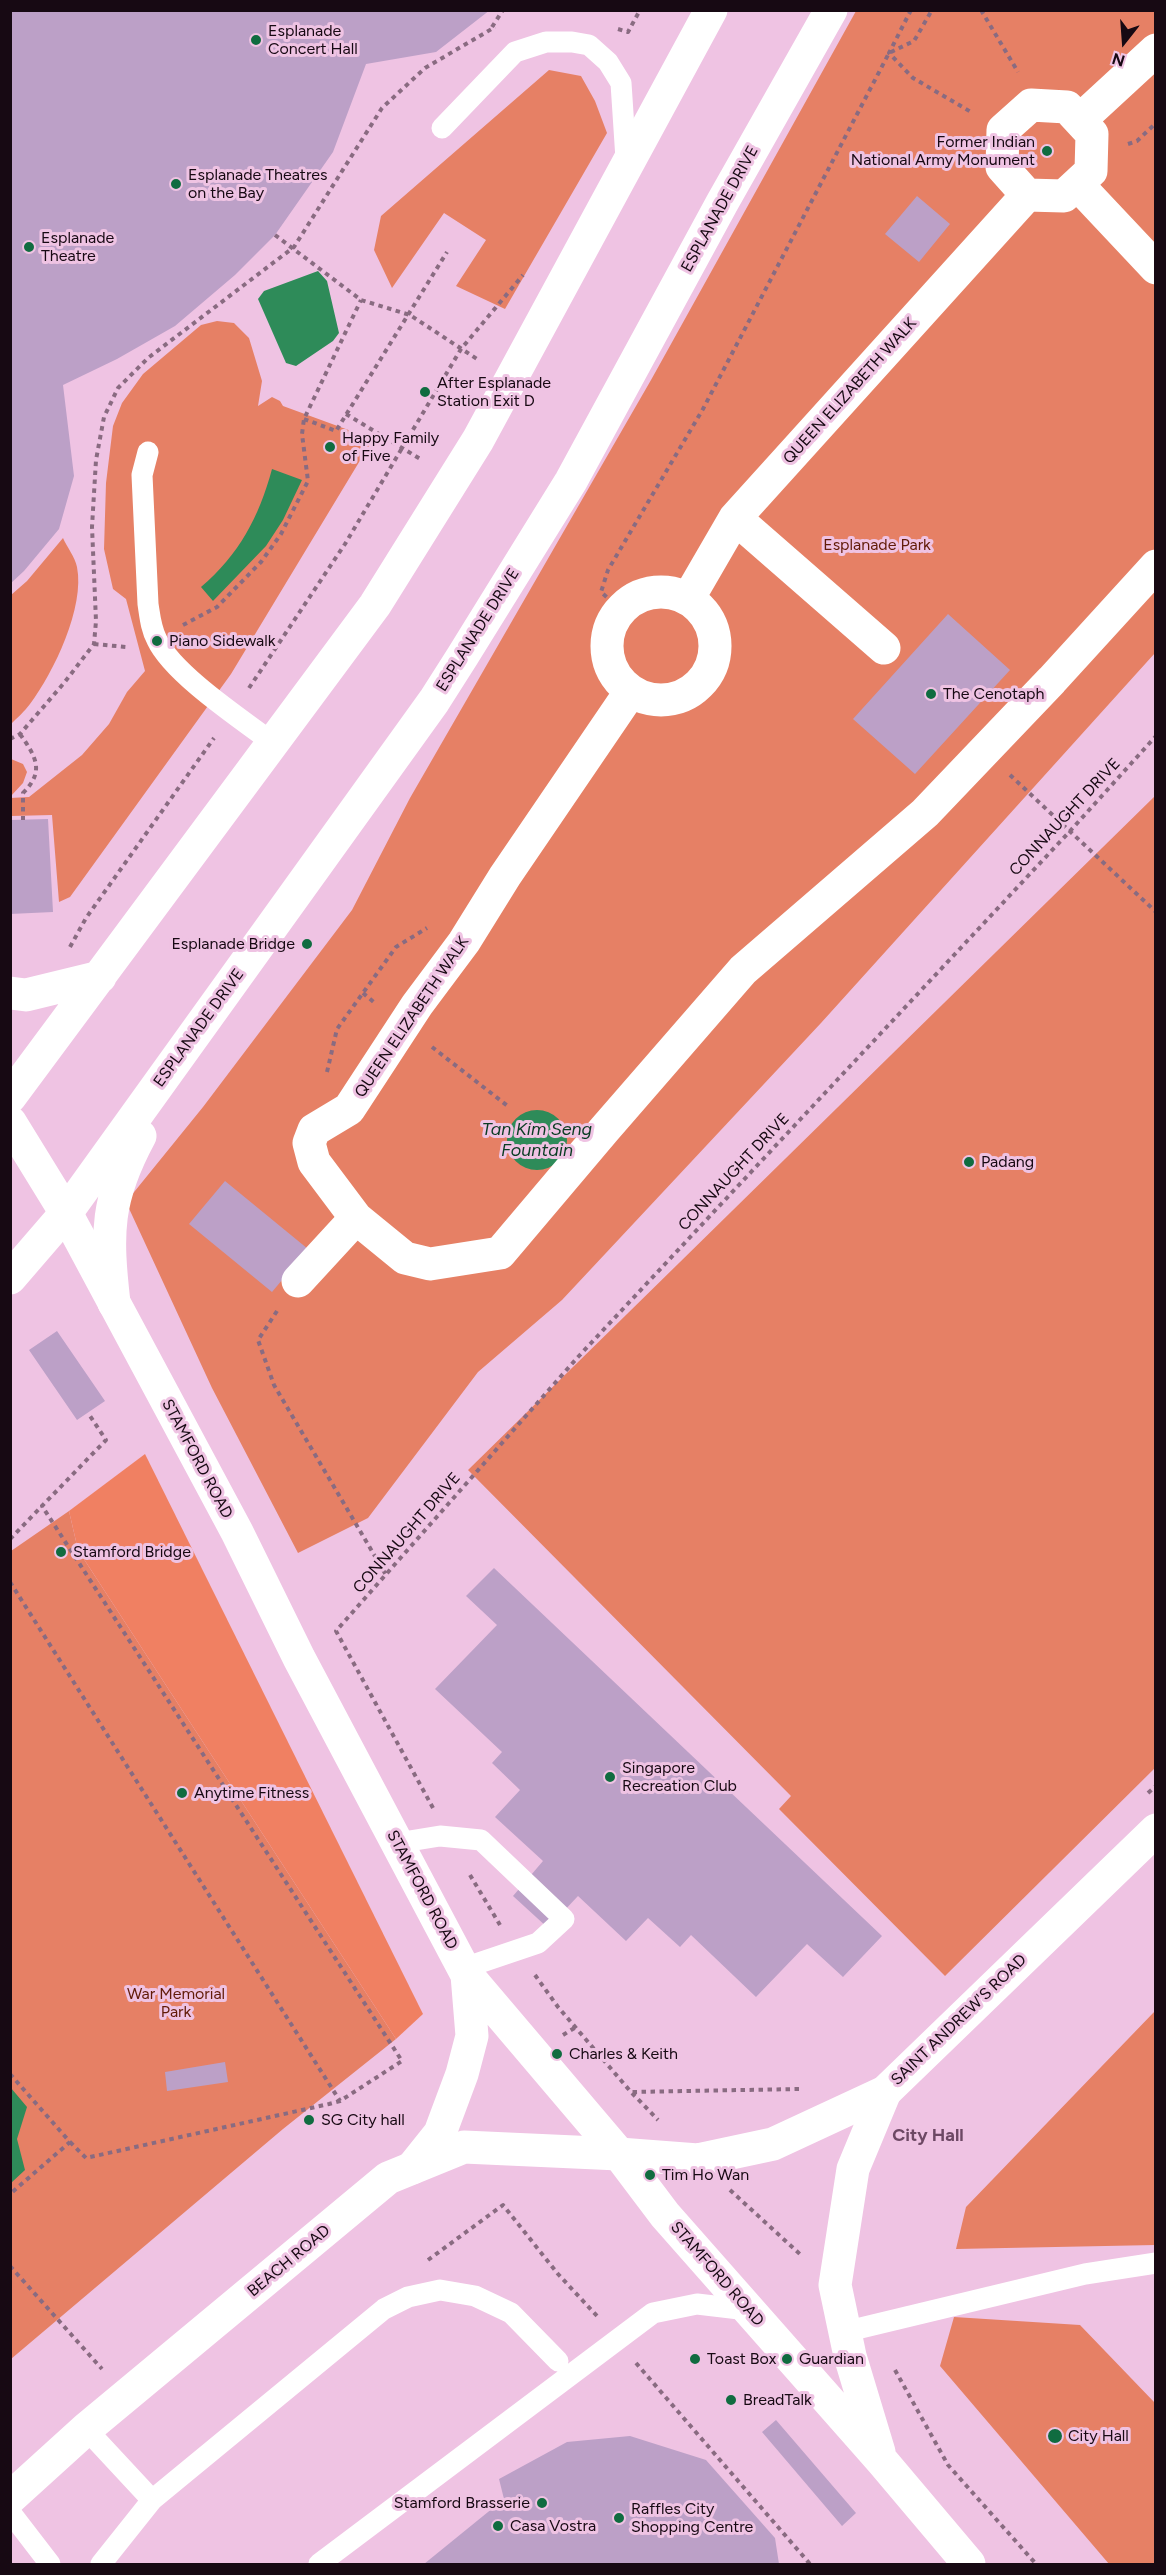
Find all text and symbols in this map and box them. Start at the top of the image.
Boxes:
north arrow [1094,12,1154,72]
place label: Esplanade Concert Hall [268,21,358,59]
marker: Esplanade Concert Hall [249,33,263,47]
text: N [1110,49,1127,71]
place label: Former Indian National Army Monument [851,132,1035,170]
street label: ESPLANADE DRIVE [677,143,763,275]
marker: Former Indian National Army Monument [1040,144,1054,158]
place label: Esplanade Theatres on the Bay [188,165,328,203]
marker: Esplanade Theatres on the Bay [169,177,183,191]
place label: Esplanade Theatre [41,228,114,266]
marker: Esplanade Theatre [22,240,36,254]
street label: QUEEN ELIZABETH WALK [779,314,921,468]
place label: After Esplanade Station Exit D [437,373,551,411]
marker: After Esplanade Station Exit D [418,385,432,399]
place label: Happy Family of Five [342,428,439,466]
marker: Happy Family of Five [323,440,337,454]
park label: Esplanade Park [823,535,931,555]
street label: ESPLANADE DRIVE [432,565,524,695]
place label: Piano Sidewalk [169,631,276,651]
marker: Piano Sidewalk [150,634,164,648]
place label: The Cenotaph [943,684,1044,704]
marker: The Cenotaph [924,687,938,701]
street label: CONNAUGHT DRIVE [1006,754,1124,880]
street label: QUEEN ELIZABETH WALK [351,933,473,1101]
place label: Esplanade Bridge [171,934,295,954]
marker: Esplanade Bridge [300,937,314,951]
street label: ESPLANADE DRIVE [150,965,248,1091]
street label: CONNAUGHT DRIVE [675,1109,793,1235]
water label: Tan Kim Seng Fountain [482,1119,592,1162]
place label: Padang [981,1152,1034,1172]
marker: Padang [962,1155,976,1169]
street label: STAMFORD ROAD [157,1396,237,1522]
street label: CONNAUGHT DRIVE [349,1469,465,1597]
place label: Stamford Bridge [73,1542,191,1562]
marker: Stamford Bridge [54,1545,68,1559]
place label: Singapore Recreation Club [622,1758,737,1796]
marker: Singapore Recreation Club [603,1770,617,1784]
place label: Anytime Fitness [194,1783,309,1803]
marker: Anytime Fitness [175,1786,189,1800]
street label: STAMFORD ROAD [382,1827,462,1953]
street label: SAINT ANDREW'S ROAD [887,1950,1031,2090]
park label: War Memorial Park [127,1984,225,2022]
place label: Charles & Keith [569,2044,678,2064]
marker: Charles & Keith [550,2047,564,2061]
place label: SG City hall [321,2110,405,2130]
marker: SG City hall [302,2113,316,2127]
district label: City Hall [892,2125,964,2147]
place label: Tim Ho Wan [662,2165,749,2185]
marker: Tim Ho Wan [643,2168,657,2182]
street label: STAMFORD ROAD [666,2218,768,2330]
street label: BEACH ROAD [244,2221,334,2301]
place label: Toast Box [707,2349,776,2369]
place label: Guardian [799,2349,864,2369]
marker: Toast Box [688,2352,702,2366]
marker: Guardian [780,2352,794,2366]
place label: BreadTalk [743,2390,812,2410]
marker: BreadTalk [724,2393,738,2407]
place label: City Hall [1068,2426,1129,2446]
marker: City Hall [1046,2427,1064,2445]
place label: Stamford Brasserie [394,2493,530,2513]
marker: Stamford Brasserie [535,2496,549,2510]
place label: Raffles City Shopping Centre [631,2499,753,2537]
marker: Raffles City Shopping Centre [612,2511,626,2525]
place label: Casa Vostra [510,2516,596,2536]
marker: Casa Vostra [491,2519,505,2533]

